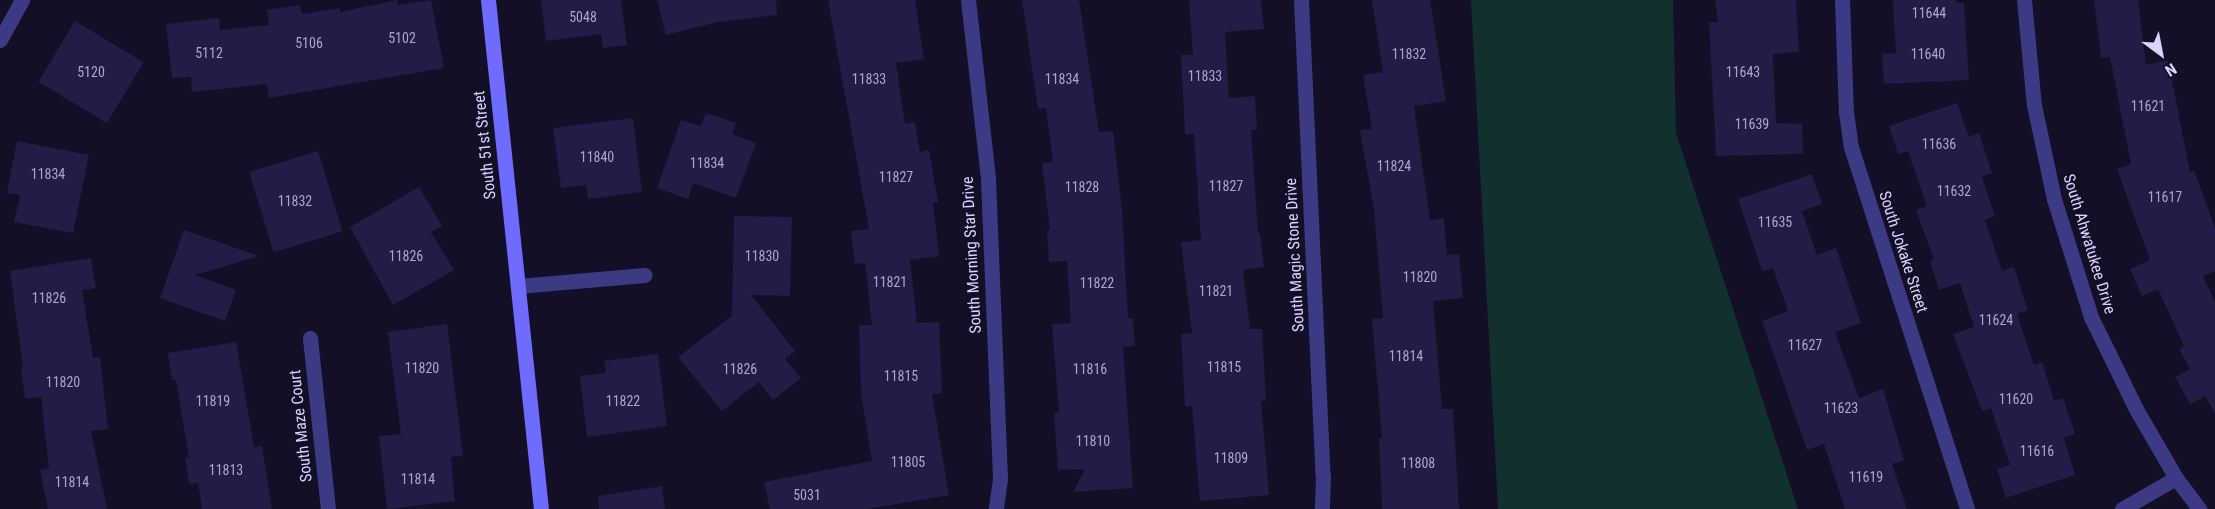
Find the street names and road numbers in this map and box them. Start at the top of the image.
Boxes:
street label: South 51st Street [470,90,500,200]
street label: South Ahwatukee Drive [2059,172,2119,316]
street label: South Morning Star Drive [958,176,986,334]
street label: South Magic Stone Drive [1281,177,1309,333]
street label: South Jokake Street [1874,189,1932,315]
street label: South Maze Court [286,369,316,483]

